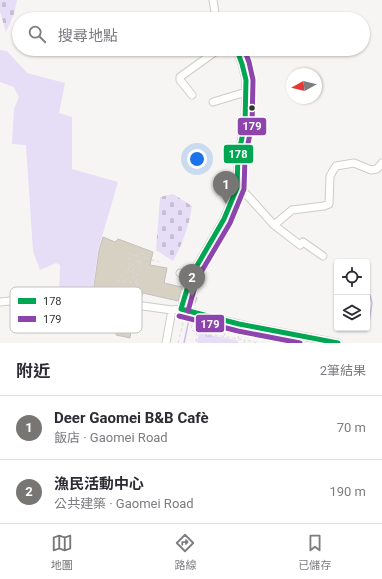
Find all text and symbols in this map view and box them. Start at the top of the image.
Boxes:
search box [12,12,370,56]
icon: search [26,23,48,45]
text: 搜尋地點 [58,27,118,45]
north arrow [286,68,322,104]
unlabelled marker [247,103,257,113]
line badge: 179 [237,117,267,136]
text: 179 [243,120,261,133]
line badge: 178 [223,144,254,164]
text: 178 [229,148,247,161]
your location [187,149,207,169]
pin: 1 [213,171,239,204]
map controls [334,259,370,331]
button: locate [334,259,370,295]
pin: 2 [179,264,205,297]
legend [10,287,142,333]
text: 178 [43,295,62,308]
button: layers [334,295,370,331]
text: 179 [43,313,62,326]
line badge: 179 [195,314,225,333]
text: 179 [201,318,219,331]
text: 附近 [16,361,50,381]
text: 2筆結果 [320,363,366,378]
text: Deer Gaomei B&B Cafè [54,409,209,427]
text: 1 [25,420,33,435]
text: 70 m [337,420,366,435]
text: 飯店 · Gaomei Road [54,430,168,445]
text: 漁民活動中心 [54,475,144,493]
text: 2 [25,484,33,499]
text: 190 m [329,484,366,499]
text: 公共建築 · Gaomei Road [54,496,194,511]
tab: 地圖 [51,532,73,572]
tab: 路線 [174,532,196,572]
tab: 已儲存 [298,532,331,572]

